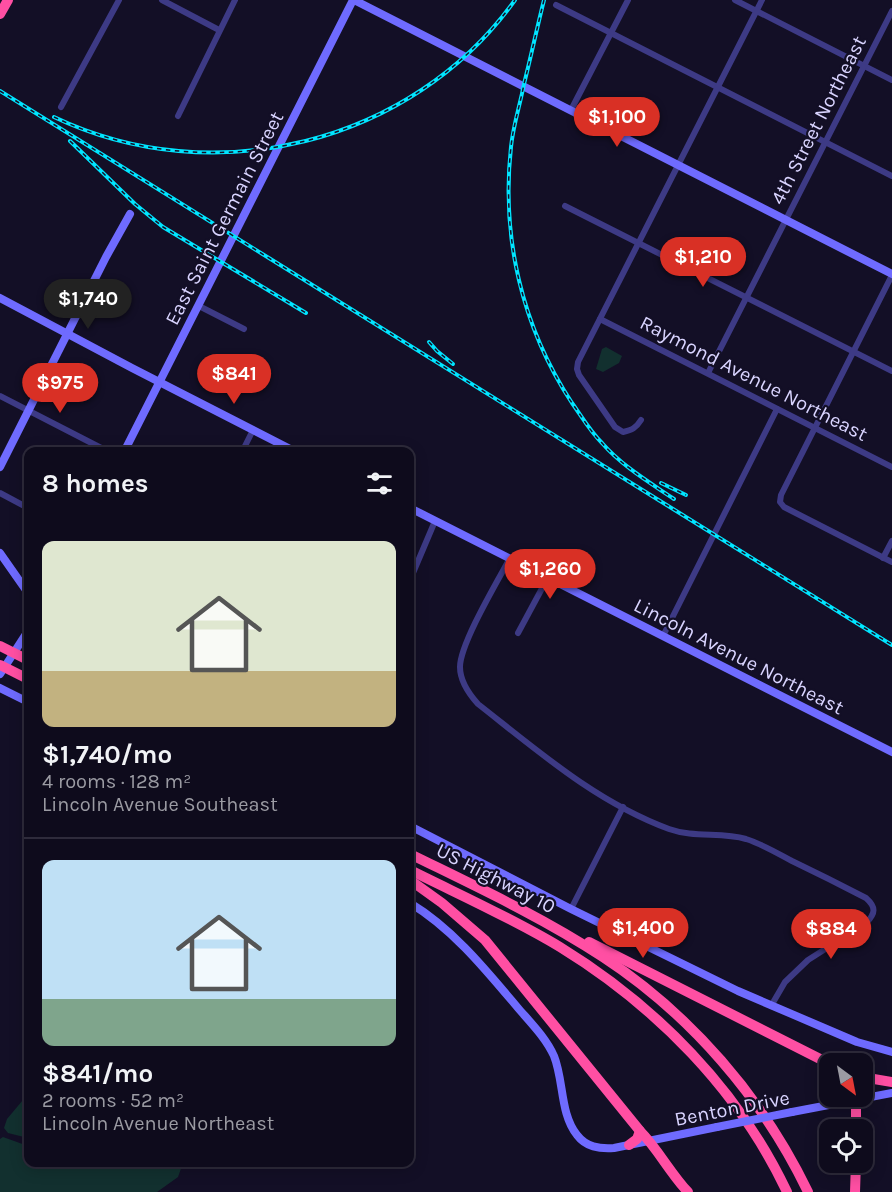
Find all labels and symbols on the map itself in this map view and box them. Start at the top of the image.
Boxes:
street label: 4th Street Northeast [766,32,871,208]
pin: $1,100 [568,97,666,148]
street label: East Saint Germain Street [161,107,289,329]
pin: $1,210 [654,237,752,288]
pin: $1,740 [39,279,137,330]
street label: Raymond Avenue Northeast [636,311,872,446]
pin: $841 [198,354,270,405]
pin: $975 [24,363,96,414]
pin: $1,260 [501,549,599,600]
street label: Lincoln Avenue Northeast [630,593,848,720]
street label: US Highway 10 [432,839,559,918]
pin: $1,400 [594,908,692,959]
pin: $884 [795,909,867,960]
north arrow [819,1053,873,1107]
street label: Benton Drive [673,1086,792,1131]

